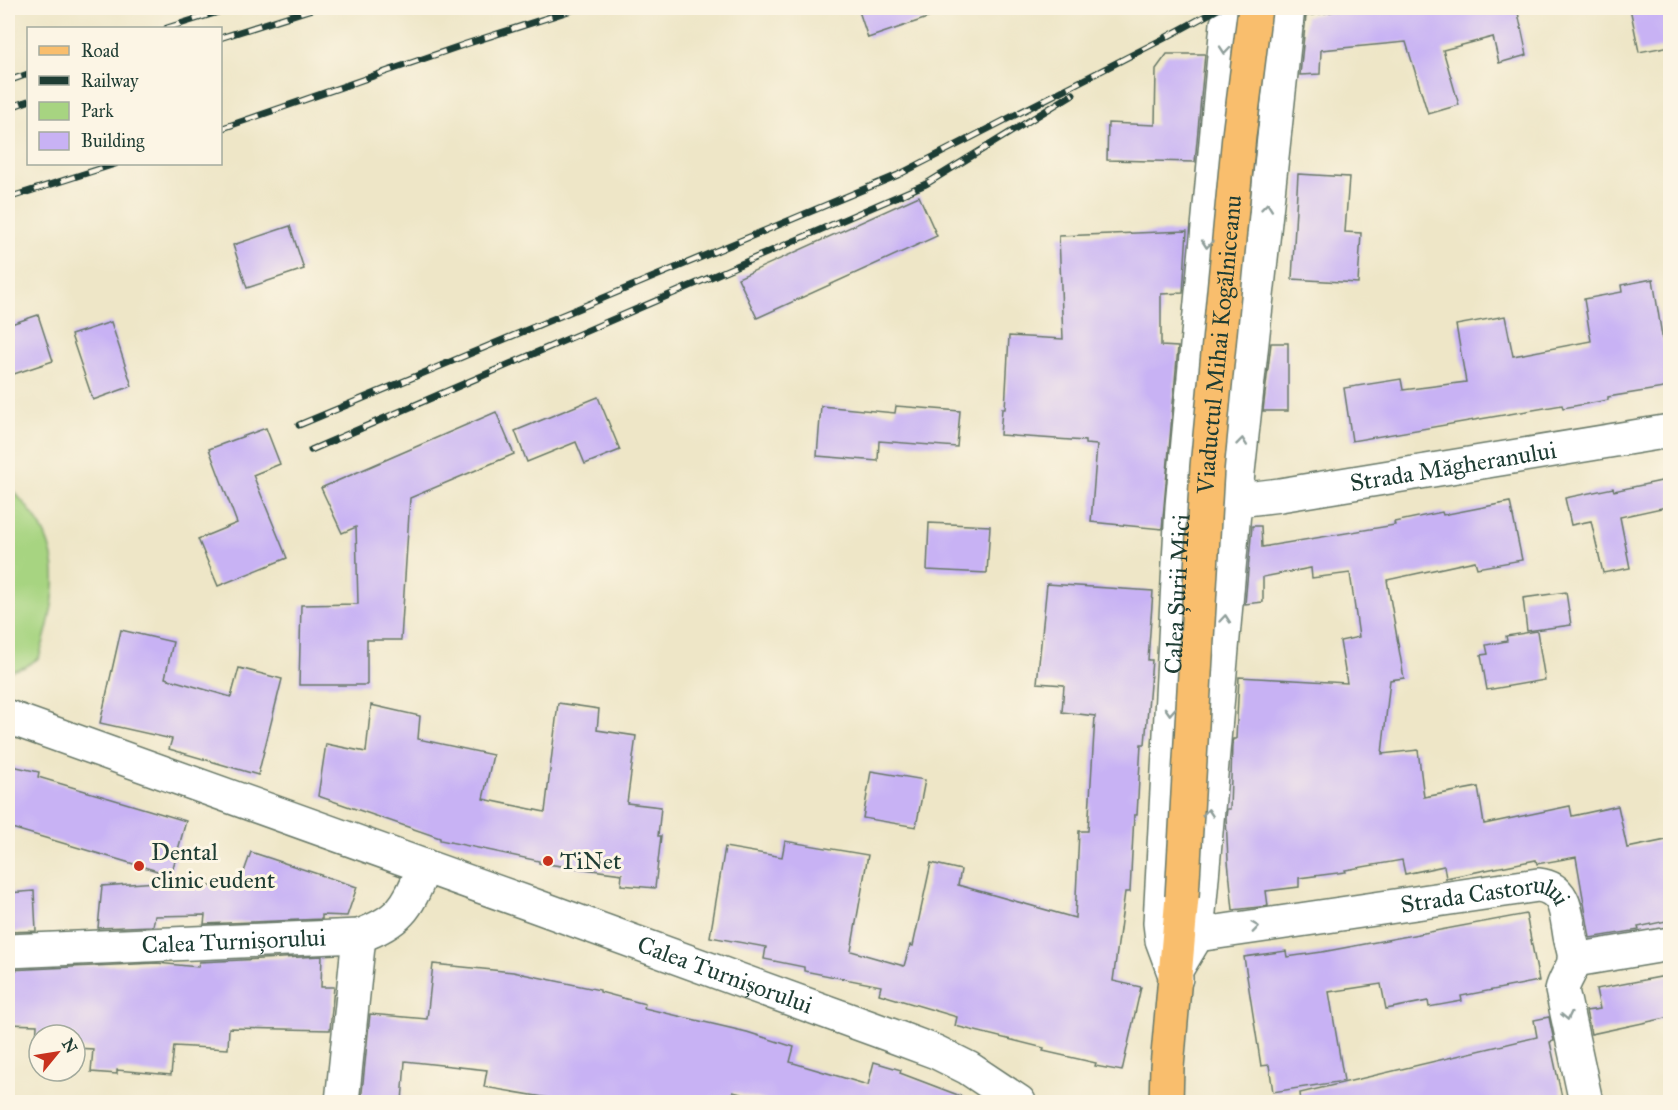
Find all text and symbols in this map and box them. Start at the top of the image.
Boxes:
legend [27,27,222,165]
text: Road [81,40,119,62]
one-way arrow [1219,45,1232,54]
text: Railway [81,70,139,92]
text: Park [81,100,114,122]
text: Building [81,130,145,153]
street label: Viaductul Mihai Kogălniceanu [1190,193,1248,496]
one-way arrow [1260,202,1272,211]
one-way arrow [1201,239,1214,249]
street label: Strada Măgheranului [1348,435,1559,498]
one-way arrow [1235,438,1247,447]
street label: Calea Șurii Mici [1158,513,1197,675]
one-way arrow [1218,614,1231,623]
one-way arrow [1164,706,1177,715]
one-way arrow [1201,809,1214,818]
place label: Dental clinic eudent [151,837,276,895]
place label: TiNet [560,846,622,876]
marker: TiNet [541,854,555,868]
marker: Dental clinic eudent [132,859,146,873]
street label: Strada Castorului [1398,869,1577,920]
one-way arrow [1251,921,1260,933]
street label: Calea Turnișorului [141,922,327,960]
street label: Calea Turnișorului [633,929,817,1021]
one-way arrow [1559,1010,1572,1020]
north arrow [27,1023,87,1083]
text: N [58,1035,81,1057]

